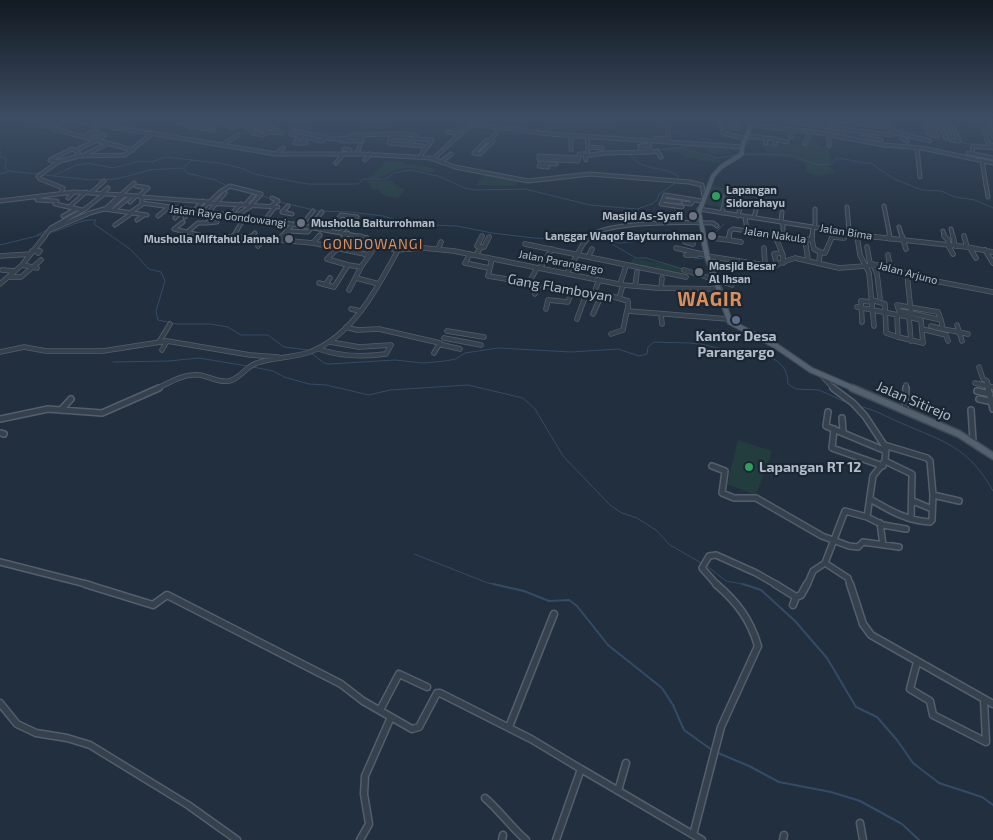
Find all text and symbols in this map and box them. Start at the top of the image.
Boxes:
place label: Lapangan Sidorahayu [726,183,785,209]
marker: Lapangan Sidorahayu [710,190,722,202]
street label: Jalan Raya Gondowangi [169,202,287,230]
place label: Masjid As-Syafi [602,209,683,223]
marker: Masjid As-Syafi [687,210,699,222]
place label: Musholla Baiturrohman [311,216,435,230]
marker: Musholla Baiturrohman [295,217,307,229]
street label: Jalan Bima [819,221,873,243]
street label: Jalan Nakula [743,224,807,246]
place label: Langgar Waqof Bayturrohman [545,229,702,243]
marker: Langgar Waqof Bayturrohman [706,230,718,242]
place label: Musholla Miftahul Jannah [144,232,279,246]
marker: Musholla Miftahul Jannah [283,233,295,245]
district label: GONDOWANGI [321,236,425,252]
street label: Jalan Parangargo [517,247,605,277]
place label: Masjid Besar Al Ihsan [709,259,776,285]
street label: Jalan Arjuno [877,259,939,287]
marker: Masjid Besar Al Ihsan [693,266,705,278]
street label: Gang Flamboyan [506,271,614,305]
district label: WAGIR [677,289,743,311]
marker: Kantor Desa Parangargo [730,314,742,326]
place label: Kantor Desa Parangargo [695,328,777,361]
street label: Jalan Sitirejo [874,378,954,424]
place label: Lapangan RT 12 [759,459,861,475]
marker: Lapangan RT 12 [743,461,755,473]

